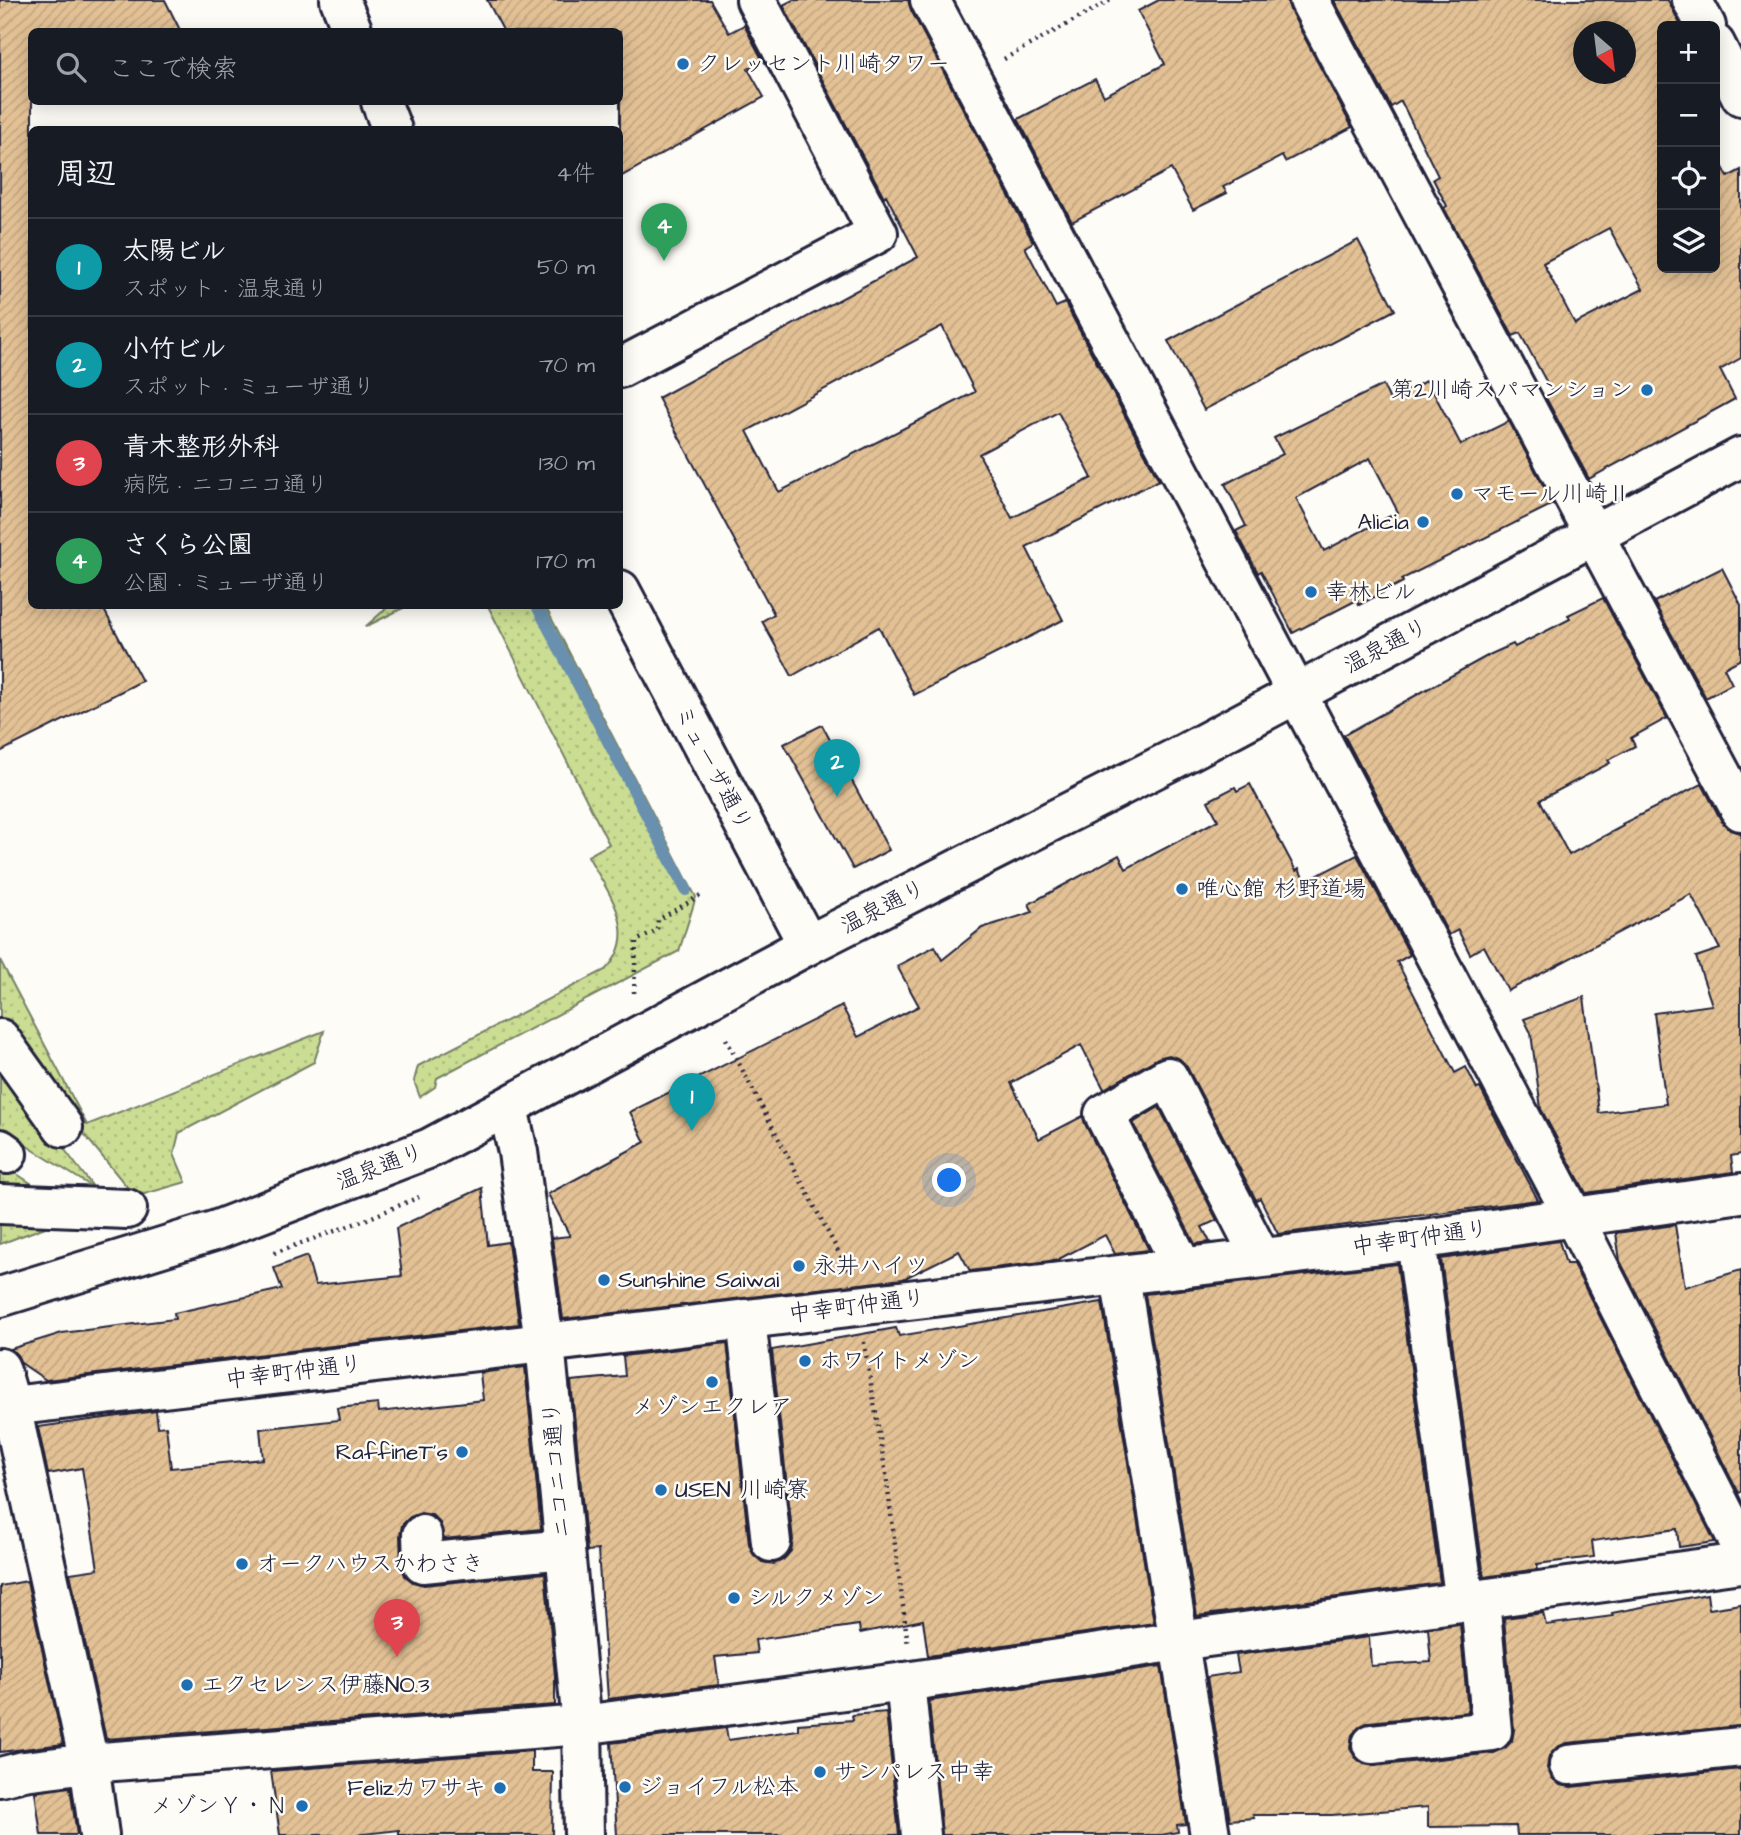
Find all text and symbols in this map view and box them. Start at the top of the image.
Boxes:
north arrow [1573,21,1636,84]
map controls [1657,21,1720,273]
button: + [1657,21,1720,84]
search box [28,28,623,105]
icon: search [52,48,90,86]
place label: クレッセント川崎タワー [697,48,950,80]
text: ここで検索 [108,51,238,87]
marker: クレッセント川崎タワー [675,56,691,72]
button: − [1657,84,1720,147]
button: locate [1657,147,1720,210]
text: 周辺 [56,153,116,195]
text: 4件 [556,158,595,190]
pin: 4 [641,203,687,261]
button: layers [1657,210,1720,273]
text: 太陽ビル [123,233,226,269]
text: 1 [78,251,80,283]
text: 50 m [537,251,595,283]
text: スポット · 温泉通り [123,273,329,305]
text: 小竹ビル [123,331,226,367]
text: 2 [72,349,86,381]
text: 70 m [539,349,595,381]
text: スポット · ミューザ通り [123,371,376,403]
place label: 第2川崎スパマンション [1391,374,1633,406]
marker: 第2川崎スパマンション [1639,382,1655,398]
text: 青木整形外科 [123,429,279,465]
text: 3 [73,447,85,479]
text: 130 m [539,447,595,479]
text: 病院 · ニコニコ通り [123,469,329,501]
place label: マモール川崎Ⅱ [1471,478,1631,510]
marker: マモール川崎Ⅱ [1449,486,1465,502]
place label: Alicia [1357,506,1409,538]
marker: Alicia [1415,514,1431,530]
text: さくら公園 [123,527,253,563]
text: 4 [71,545,87,577]
text: 170 m [536,545,595,577]
text: 公園 · ミューザ通り [123,567,330,599]
place label: 幸林ビル [1325,576,1417,608]
marker: 幸林ビル [1303,584,1319,600]
street label: 温泉通り [1338,610,1434,682]
street label: ミューザ通り [666,699,760,837]
pin: 2 [814,739,860,797]
street label: 温泉通り [835,872,931,942]
place label: 唯心館 杉野道場 [1196,873,1366,905]
marker: 唯心館 杉野道場 [1174,881,1190,897]
pin: 1 [669,1073,715,1131]
street label: 温泉通り [331,1136,429,1198]
your location [932,1163,966,1197]
street label: 中幸町仲通り [1349,1213,1491,1263]
place label: 永井ハイツ [813,1250,928,1282]
marker: 永井ハイツ [791,1258,807,1274]
place label: Sunshine Saiwai [618,1264,780,1296]
marker: Sunshine Saiwai [596,1272,612,1288]
street label: 中幸町仲通り [787,1282,927,1330]
place label: ホワイトメゾン [819,1345,980,1377]
street label: 中幸町仲通り [224,1348,364,1396]
marker: ホワイトメゾン [797,1353,813,1369]
marker: メゾンエクレア [704,1374,720,1390]
place label: メゾンエクレア [632,1391,793,1423]
street label: ニコニコ通り [535,1400,579,1540]
place label: RaffineT's [336,1436,448,1468]
marker: RaffineT's [454,1444,470,1460]
place label: USEN 川崎寮 [675,1474,809,1506]
marker: USEN 川崎寮 [653,1482,669,1498]
place label: オークハウスかわさき [256,1548,484,1580]
marker: オークハウスかわさき [234,1556,250,1572]
place label: シルクメゾン [748,1582,885,1614]
marker: シルクメゾン [726,1590,742,1606]
pin: 3 [374,1599,420,1657]
place label: エクセレンス伊藤NO.3 [201,1669,430,1701]
marker: エクセレンス伊藤NO.3 [179,1677,195,1693]
place label: サンパレス中幸 [834,1756,994,1788]
marker: サンパレス中幸 [812,1764,828,1780]
place label: ジョイフル松本 [639,1771,799,1803]
place label: Felizカワサキ [347,1772,486,1804]
marker: ジョイフル松本 [617,1779,633,1795]
marker: Felizカワサキ [492,1780,508,1796]
place label: メゾンＹ・Ｎ [150,1790,288,1822]
marker: メゾンＹ・Ｎ [294,1798,310,1814]

